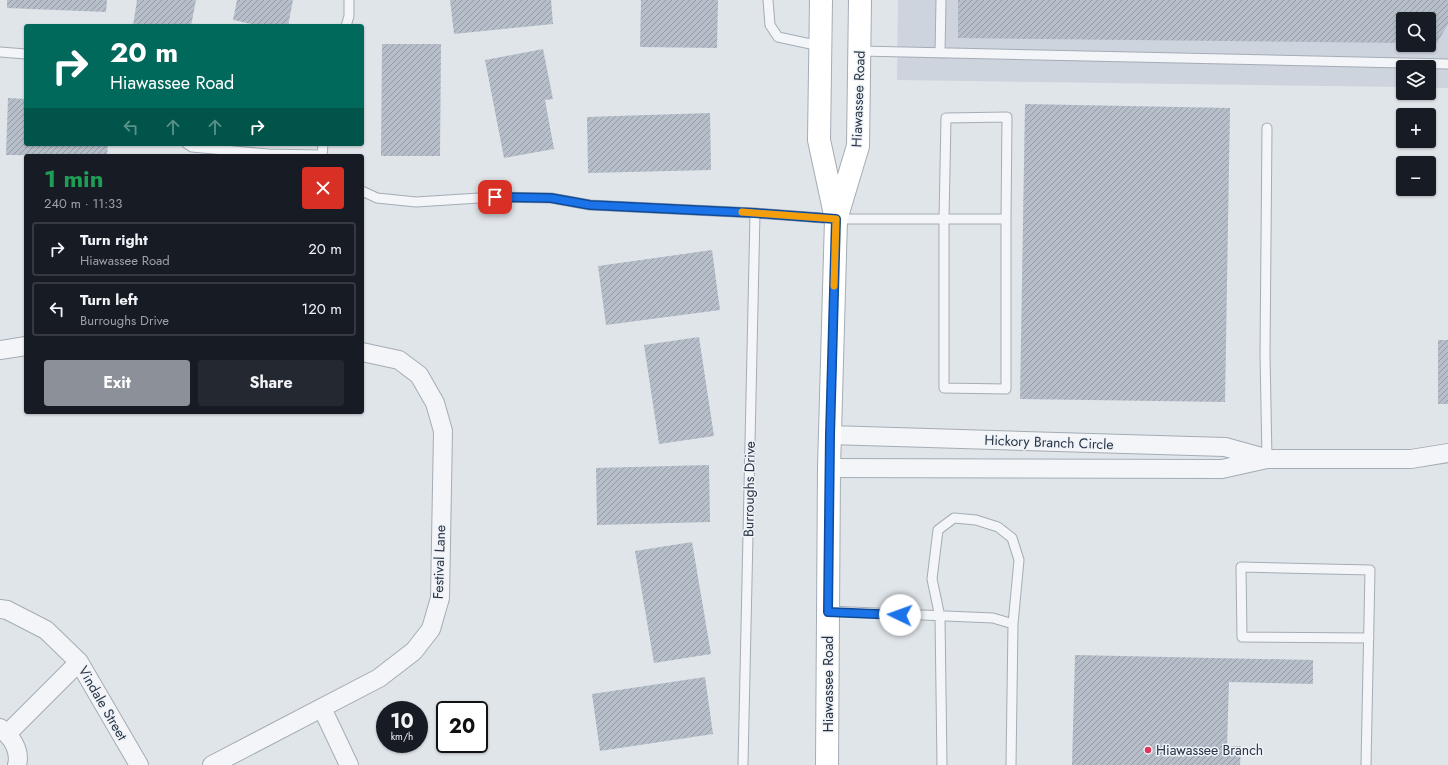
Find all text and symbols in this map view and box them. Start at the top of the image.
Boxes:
map controls [1396,12,1436,196]
button: search [1396,12,1436,52]
text: 20 m [110,32,178,73]
icon: right [44,40,96,92]
street label: Hiawassee Road [846,50,870,148]
button: layers [1396,60,1436,100]
text: Hiawassee Road [110,70,234,96]
button: + [1396,108,1436,148]
icon: left [120,116,142,138]
icon: ahead [162,116,184,138]
icon: ahead [204,116,226,138]
icon: right [246,116,268,138]
button: − [1396,156,1436,196]
text: 1 min [44,161,104,196]
button: close [302,167,344,209]
pin [478,180,512,214]
icon: arrive [484,186,506,208]
text: 240 m · 11:33 [44,194,122,213]
text: Turn right [80,229,148,251]
icon: right [46,238,68,260]
text: 20 m [308,238,342,260]
text: Hiawassee Road [80,251,170,270]
text: Turn left [80,289,138,311]
icon: left [46,298,68,320]
text: 120 m [302,298,342,320]
text: Burroughs Drive [80,311,169,330]
button: Exit [44,360,190,406]
button: Share [198,360,344,406]
street label: Hickory Branch Circle [984,430,1114,454]
street label: Burroughs Drive [738,441,760,537]
street label: Festival Lane [428,525,450,599]
position arrow [879,594,921,636]
street label: Hiawassee Road [818,636,838,732]
street label: Vindale Street [74,662,133,744]
speed limit sign: 20 [436,701,488,753]
text: 10 [390,707,414,736]
text: km/h [391,729,413,744]
place label: Hiawassee Branch [1156,740,1263,760]
marker: Hiawassee Branch [1143,745,1153,755]

